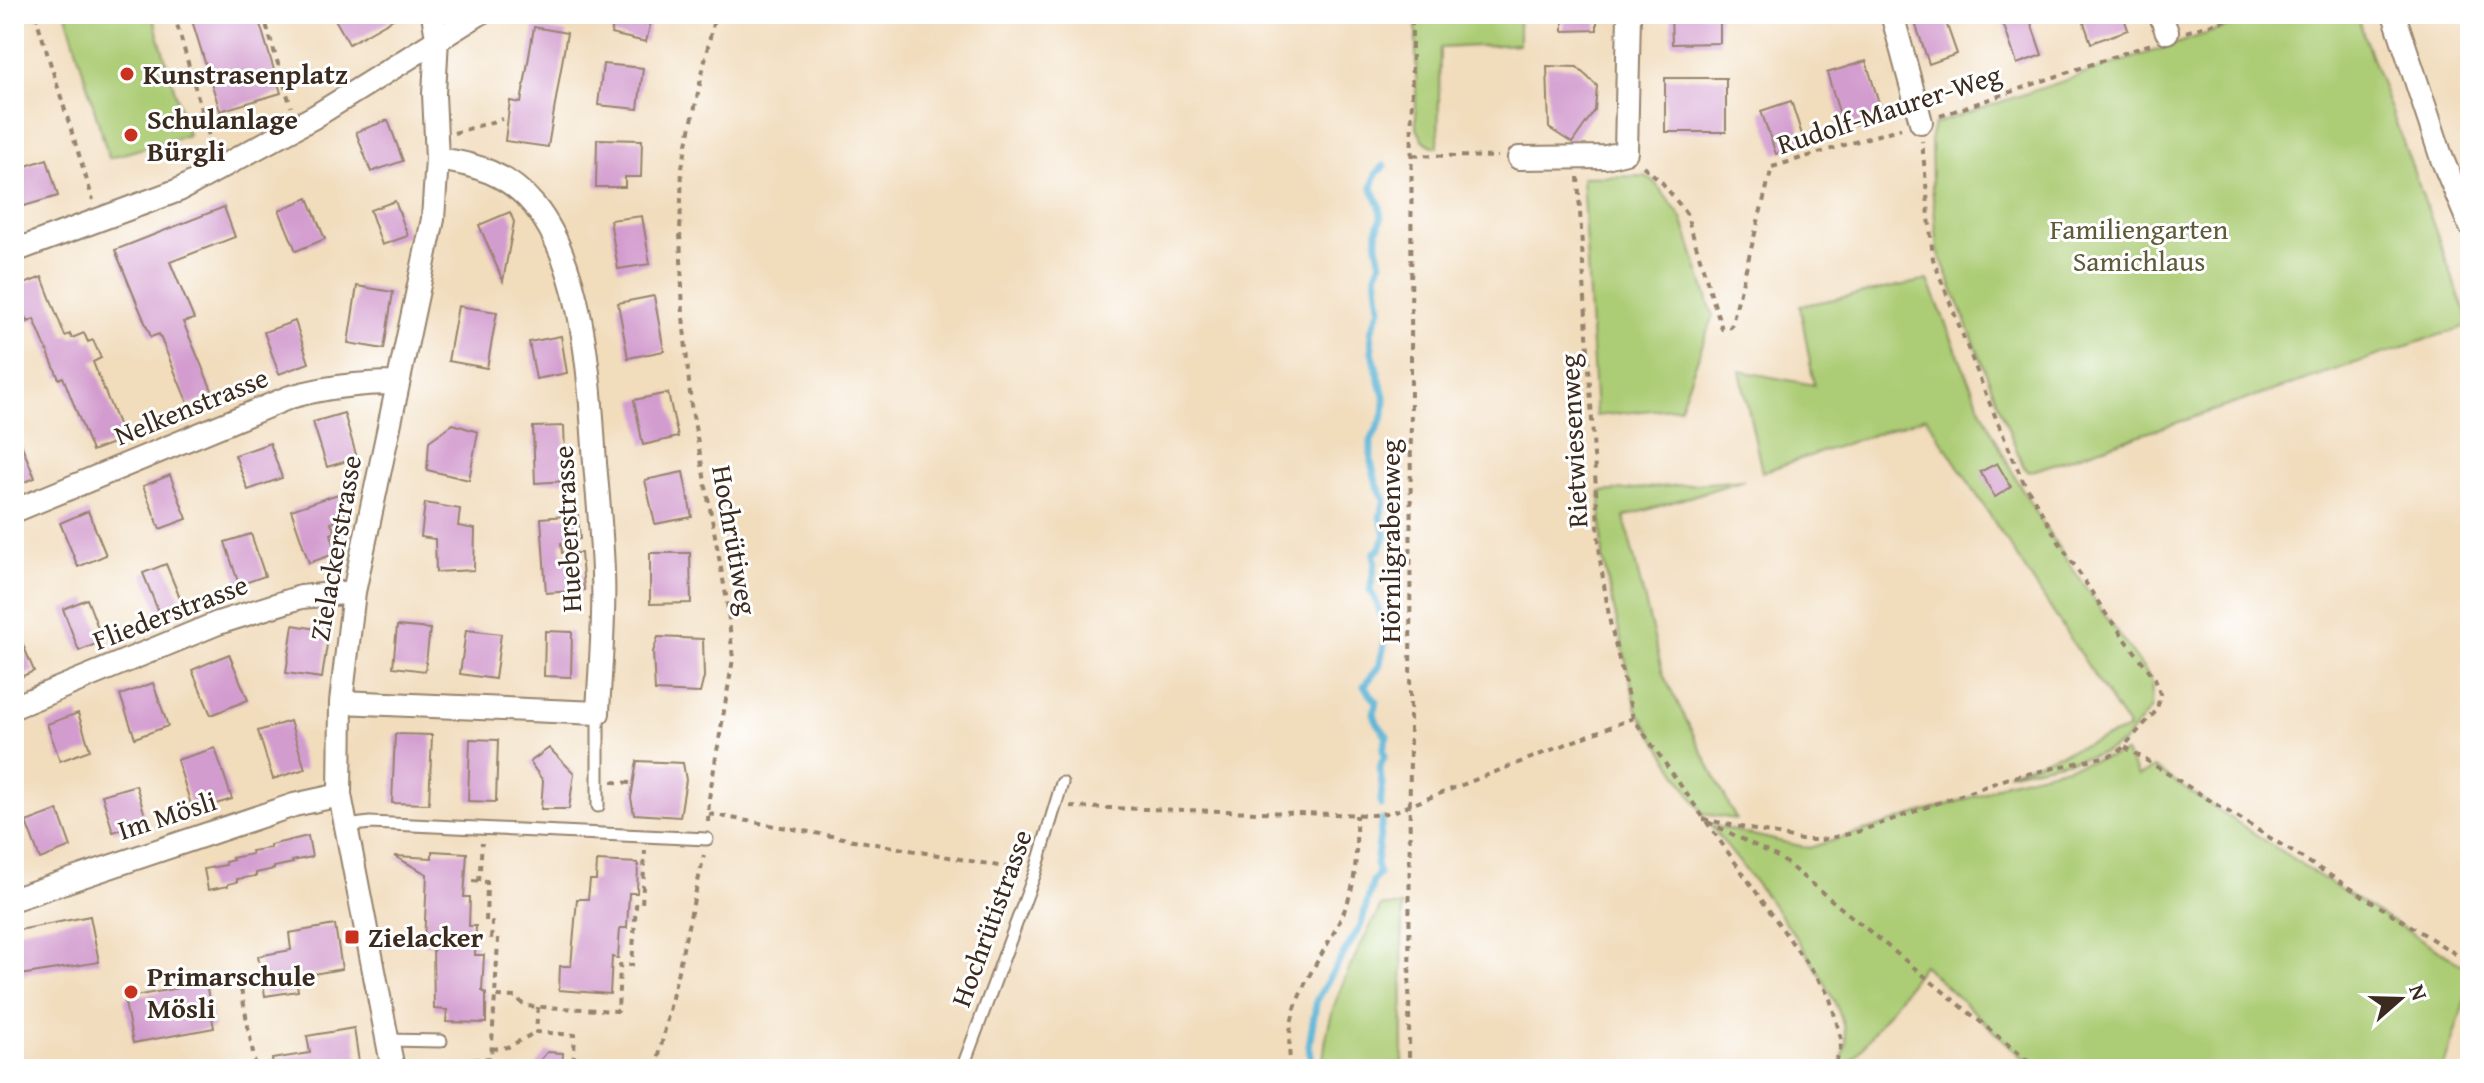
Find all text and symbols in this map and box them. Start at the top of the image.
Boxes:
place label: Kunstrasenplatz [143,53,348,94]
street label: Rudolf-Maurer-Weg [1771,53,2006,164]
marker: Kunstrasenplatz [118,65,136,83]
place label: Schulanlage Bürgli [147,98,298,171]
marker: Schulanlage Bürgli [122,126,140,144]
park label: Familiengarten Samichlaus [2050,208,2229,281]
street label: Rietwiesenweg [1547,353,1598,529]
street label: Nelkenstrasse [108,356,274,455]
street label: Hörnligrabenweg [1369,439,1410,643]
street label: Hueberstrasse [542,445,591,613]
street label: Zielackerstrasse [298,452,371,644]
street label: Hochrütiweg [702,462,769,618]
street label: Fliederstrasse [86,563,253,660]
street label: Im Mösli [112,779,222,850]
street label: Hochrütistrasse [939,823,1042,1012]
place label: Zielacker [368,916,484,957]
marker: Zielacker [343,928,361,946]
place label: Primarschule Mösli [147,955,316,1028]
north arrow [2360,959,2440,1039]
text: N [2401,980,2436,1005]
marker: Primarschule Mösli [122,983,140,1001]

